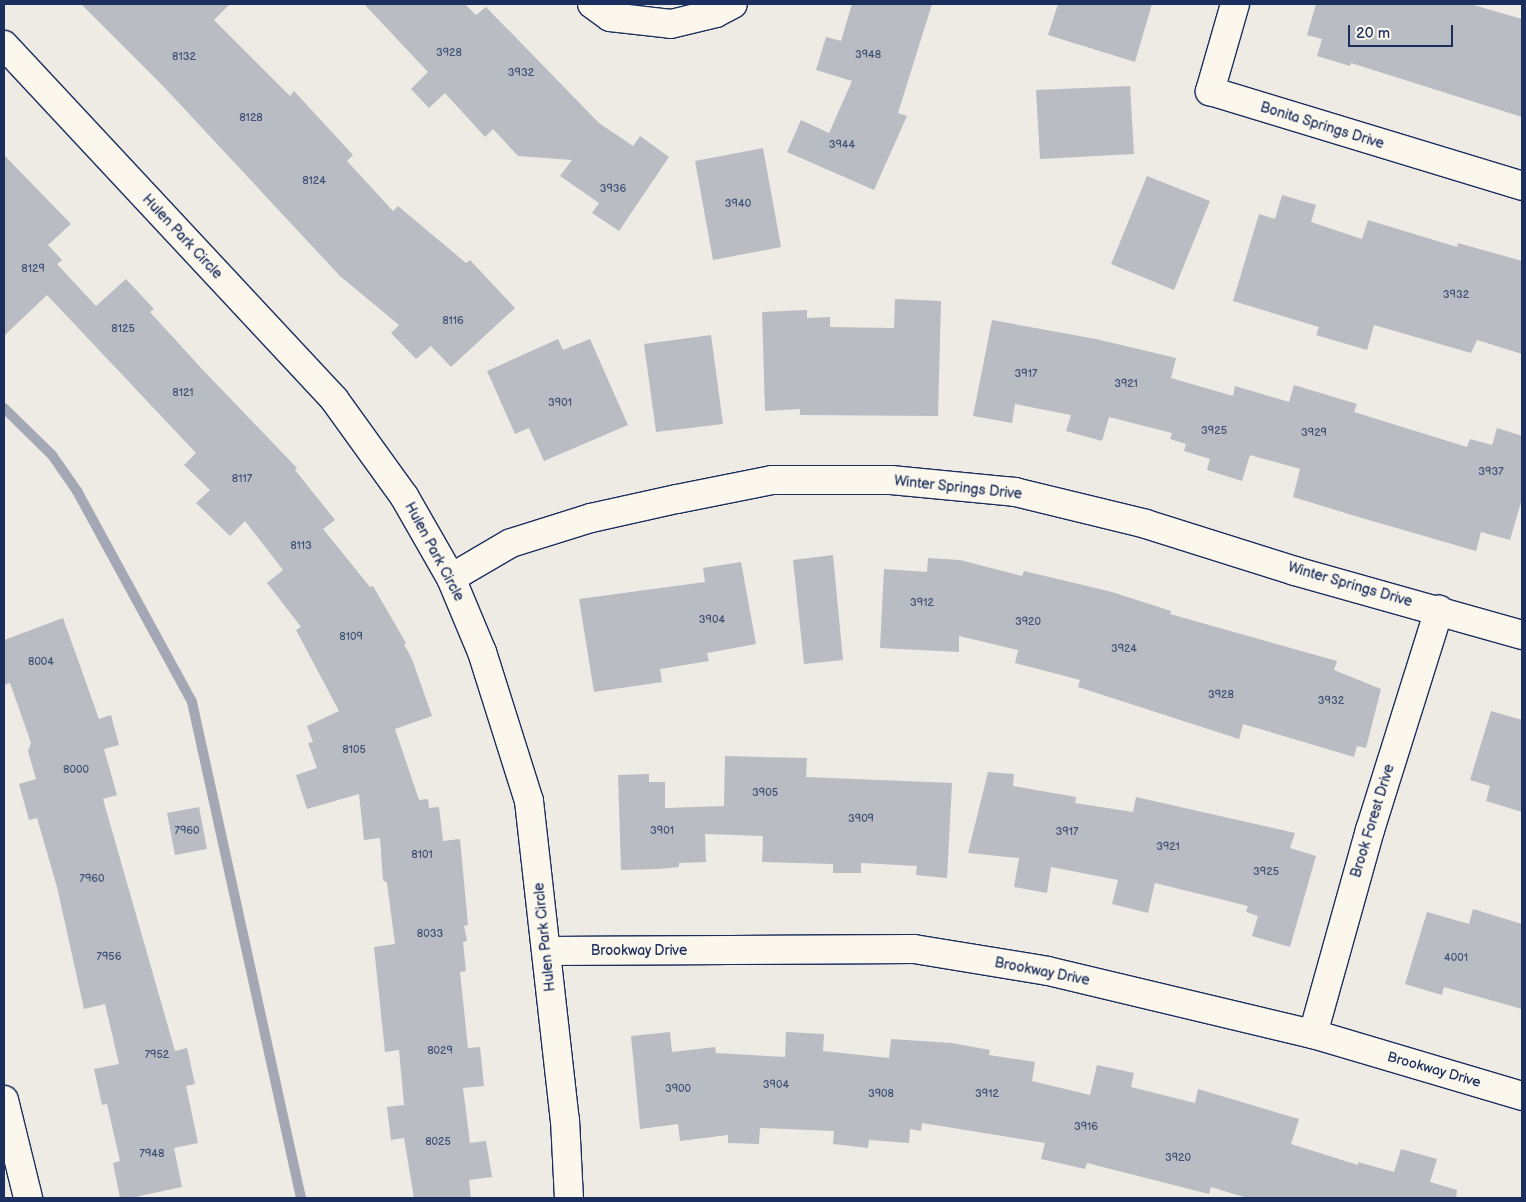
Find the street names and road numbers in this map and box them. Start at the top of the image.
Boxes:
street label: Bonita Springs Drive [1258,99,1386,153]
street label: Hulen Park Circle [138,191,226,283]
street label: Winter Springs Drive [893,473,1023,503]
street label: Hulen Park Circle [401,500,467,604]
street label: Winter Springs Drive [1286,559,1414,611]
street label: Brook Forest Drive [1348,762,1398,880]
street label: Hulen Park Circle [531,882,559,992]
street label: Brookway Drive [590,943,688,959]
street label: Brookway Drive [993,954,1091,990]
street label: Brookway Drive [1385,1049,1483,1091]

